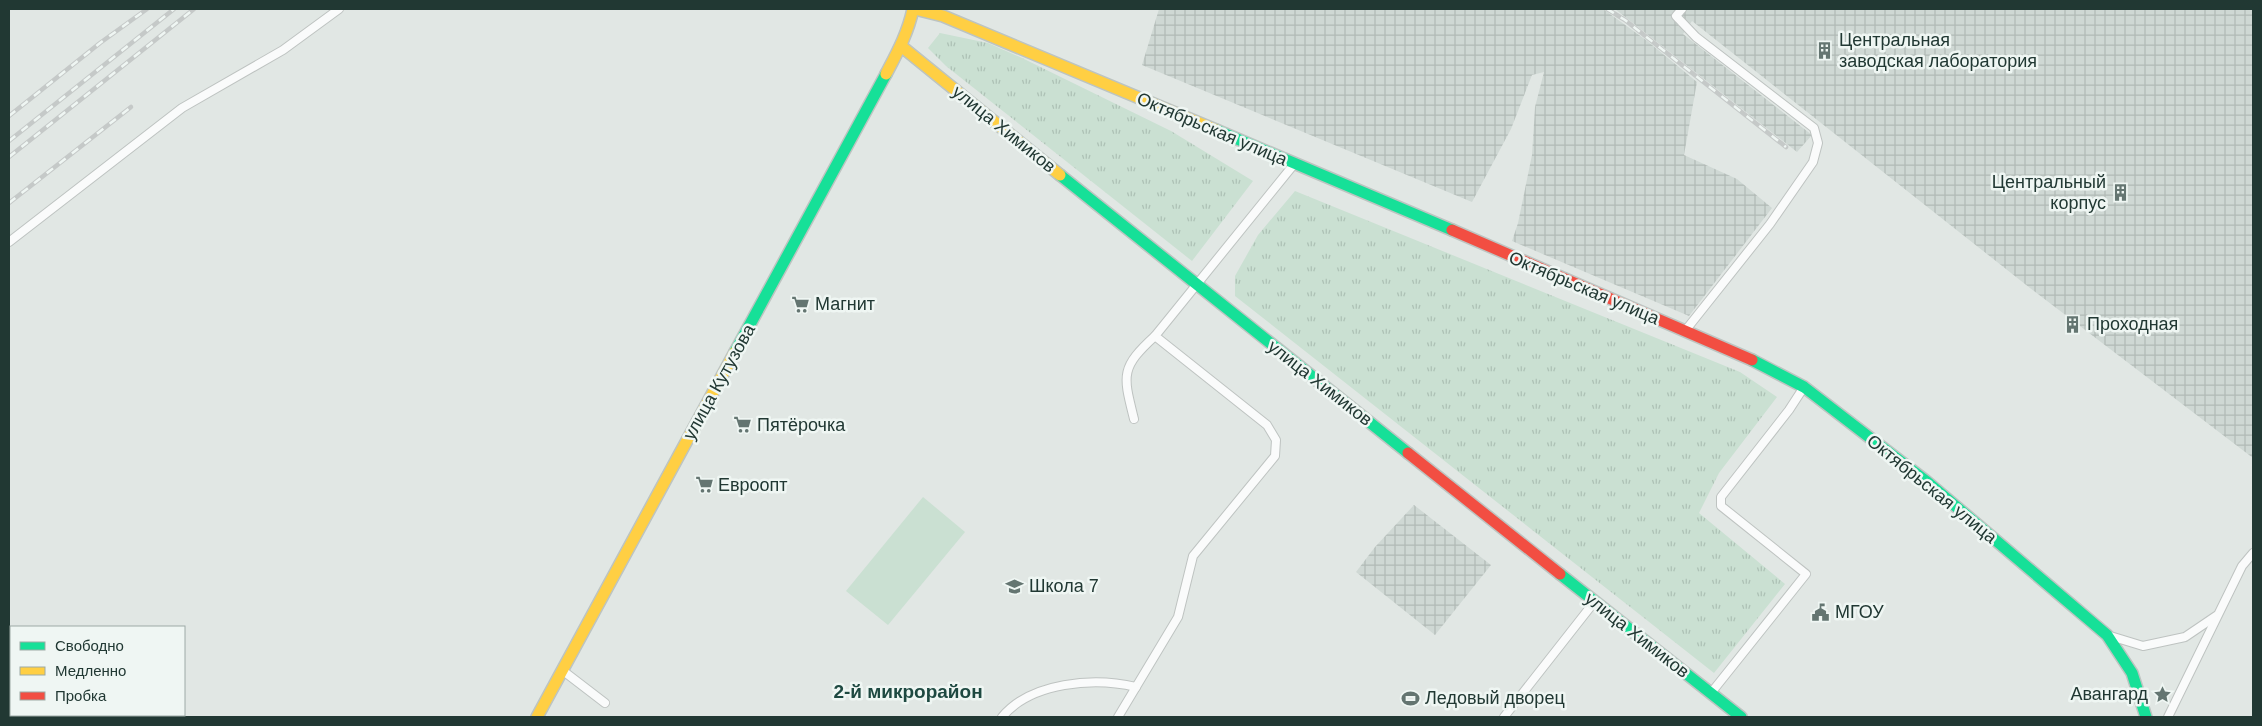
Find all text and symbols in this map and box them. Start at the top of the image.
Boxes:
place label: Центральная заводская лаборатория [1839,30,2037,71]
building icon: Центральная заводская лаборатория [1815,40,1835,60]
street label: улица Химиков [949,81,1059,177]
street label: Октябрьская улица [1134,88,1291,170]
place label: Центральный корпус [1992,172,2106,213]
building icon: Центральный корпус [2110,182,2130,202]
street label: Октябрьская улица [1506,247,1663,329]
supermarket icon: Магнит [791,294,811,314]
place label: Магнит [815,294,875,314]
building icon: Проходная [2063,314,2083,334]
place label: Проходная [2087,314,2178,334]
street label: улица Кутузова [679,320,759,443]
street label: улица Химиков [1264,336,1376,430]
supermarket icon: Пятёрочка [733,415,753,435]
place label: Пятёрочка [757,415,846,435]
street label: Октябрьская улица [1863,430,2002,548]
supermarket icon: Евроопт [694,475,714,495]
place label: Евроопт [718,475,788,495]
school or university icon: Школа 7 [1005,576,1025,596]
place label: Школа 7 [1029,576,1099,596]
street label: улица Химиков [1581,588,1693,682]
public building icon: МГОУ [1811,602,1831,622]
place label: МГОУ [1835,602,1884,622]
legend [10,626,185,716]
text: Свободно [55,637,124,654]
text: Медленно [55,662,126,679]
district label: 2-й микрорайон [833,681,983,702]
place label: Авангард [2070,684,2148,704]
place icon: Авангард [2152,684,2172,704]
text: Пробка [55,687,107,704]
sports icon: Ледовый дворец [1401,688,1421,708]
place label: Ледовый дворец [1425,688,1565,708]

